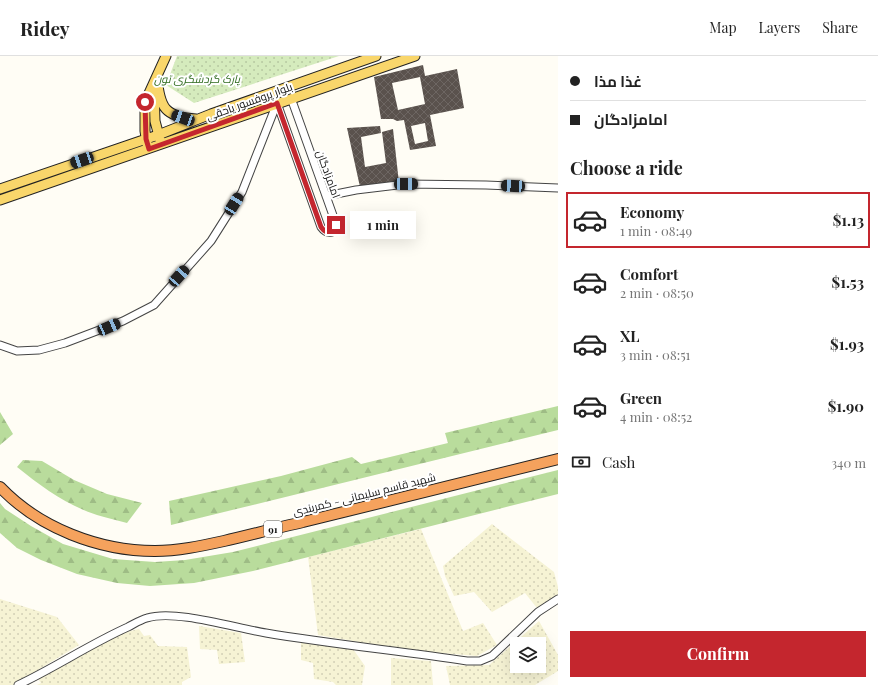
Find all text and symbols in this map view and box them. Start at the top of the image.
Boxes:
text: Ridey [20,15,70,41]
text: Map [709,18,737,37]
text: Layers [759,18,800,37]
text: Share [822,18,858,37]
park label: پارک گردشگری تون [154,71,241,87]
text: غذا مذا [594,71,642,91]
street label: بلوار پروفسور یاحقی [204,78,294,124]
route start [136,93,154,111]
car [170,108,196,128]
text: امامزادگان [594,109,668,129]
street label: امامزادگان [313,148,345,200]
car [69,150,95,170]
text: Choose a ride [570,156,683,180]
car [394,178,418,190]
car [501,179,525,193]
car [223,191,245,217]
icon: car [572,202,608,238]
text: Economy [620,202,684,222]
text: $1.13 [833,210,864,230]
callout: 1 min [350,211,416,239]
route end [327,216,345,234]
text: 1 min [367,216,399,233]
text: 1 min · 08:49 [620,222,692,239]
car [167,263,191,289]
icon: car [572,264,608,300]
text: Comfort [620,264,678,284]
text: $1.53 [832,272,864,292]
text: 2 min · 08:50 [620,284,694,301]
car [96,317,122,337]
icon: car [572,326,608,362]
text: XL [620,326,640,346]
text: $1.93 [830,334,864,354]
text: 3 min · 08:51 [620,346,690,363]
icon: car [572,388,608,424]
text: Green [620,388,662,408]
text: $1.90 [828,396,864,416]
text: 4 min · 08:52 [620,408,692,425]
icon: cash [570,451,592,473]
text: Cash [602,452,635,472]
text: 340 m [831,454,866,471]
street label: شهید قاسم سلیمانی - کمربندی [291,469,437,520]
road number: 91 [264,521,282,537]
button: Confirm [570,631,866,677]
map controls [510,637,546,673]
button: layers [510,637,546,673]

